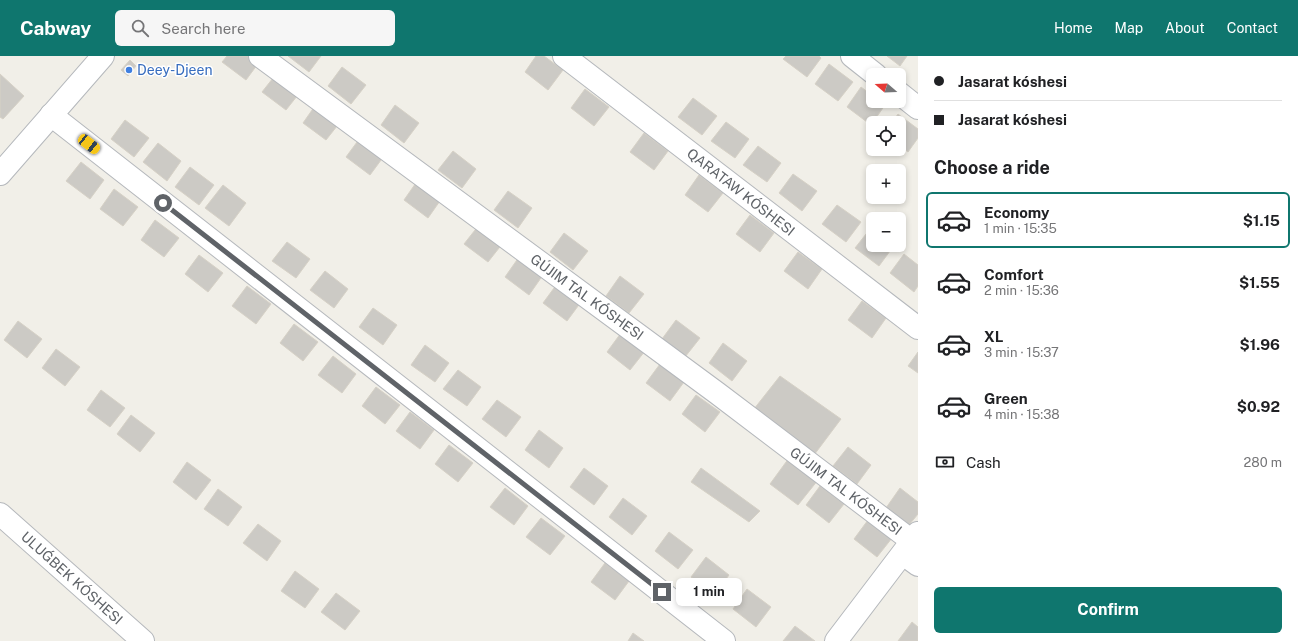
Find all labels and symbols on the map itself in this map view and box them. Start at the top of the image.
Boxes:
place label: Deey-Djeen [137,62,213,78]
marker: Deey-Djeen [124,65,134,75]
north arrow [866,68,906,108]
car [76,132,102,156]
street label: QARATAW KÓSHESI [684,143,799,239]
route start [154,194,172,212]
street label: GÚJIM TAL KÓSHESI [527,249,648,343]
street label: GÚJIM TAL KÓSHESI [787,442,906,538]
street label: ULUǴBEK KÓSHESI [18,527,127,628]
callout: 1 min [676,578,742,606]
route end [653,583,671,601]

